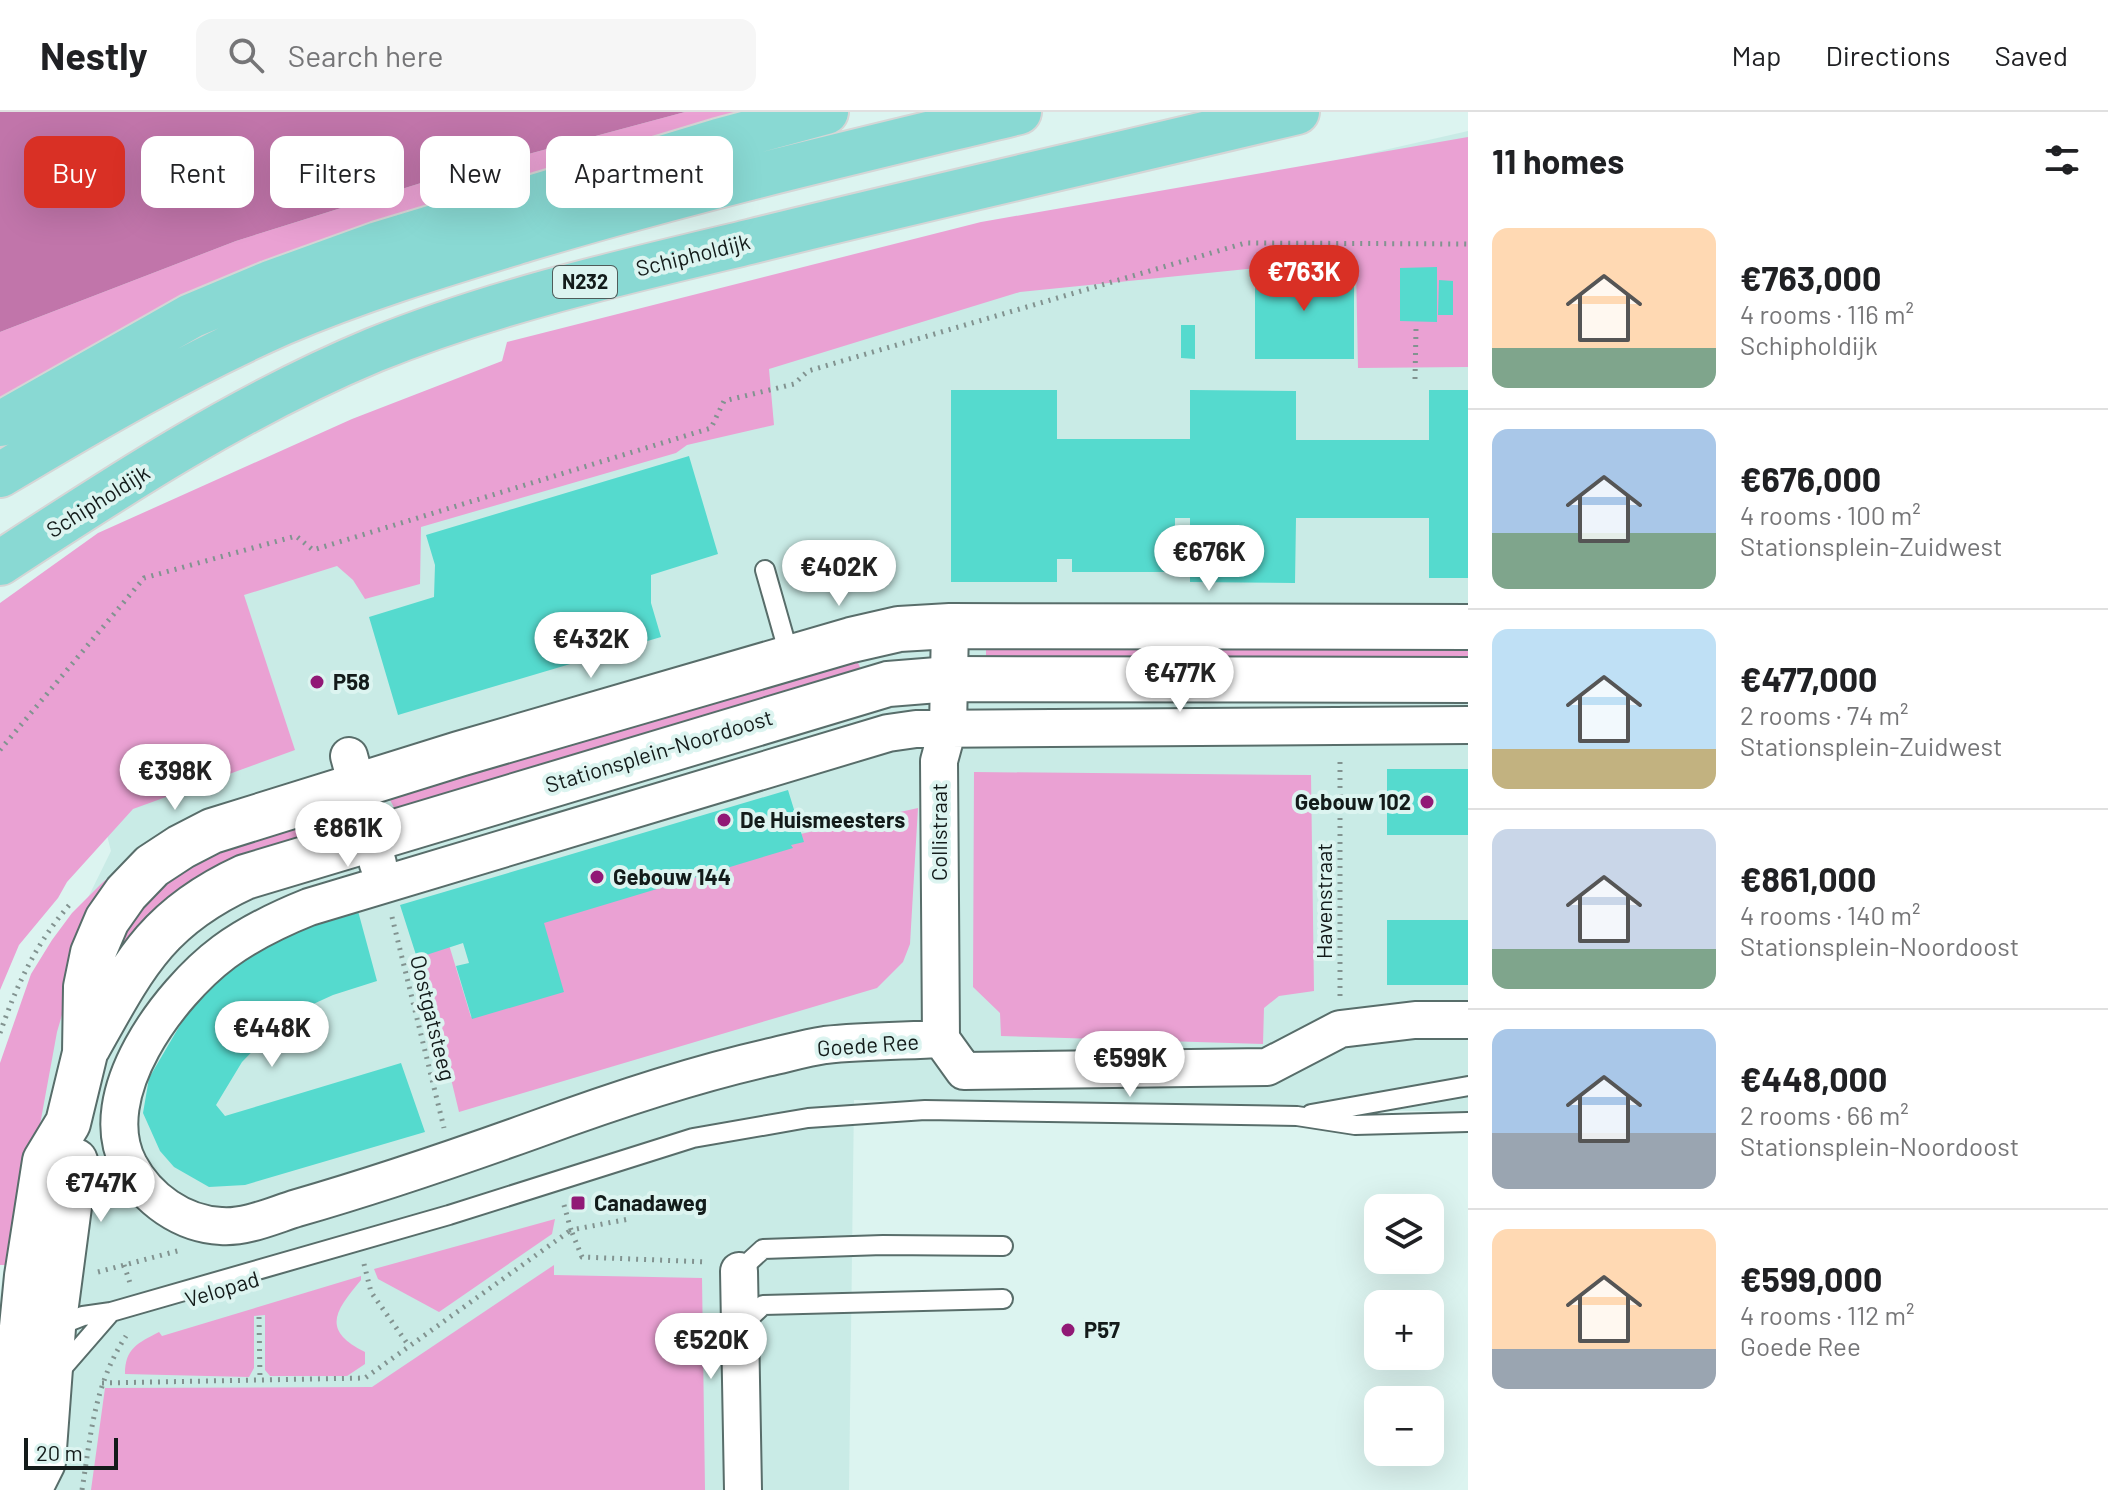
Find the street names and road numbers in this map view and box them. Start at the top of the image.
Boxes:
street label: Schipholdijk [633,227,753,281]
road number: N232 [553,266,617,298]
street label: Schipholdijk [41,458,154,542]
street label: Stationsplein-Noordoost [542,703,775,797]
street label: Collistraat [925,783,951,881]
street label: Havenstraat [1310,843,1336,959]
street label: Oostgatsteeg [406,952,462,1083]
street label: Goede Ree [816,1027,920,1061]
street label: Velopad [182,1264,262,1312]

